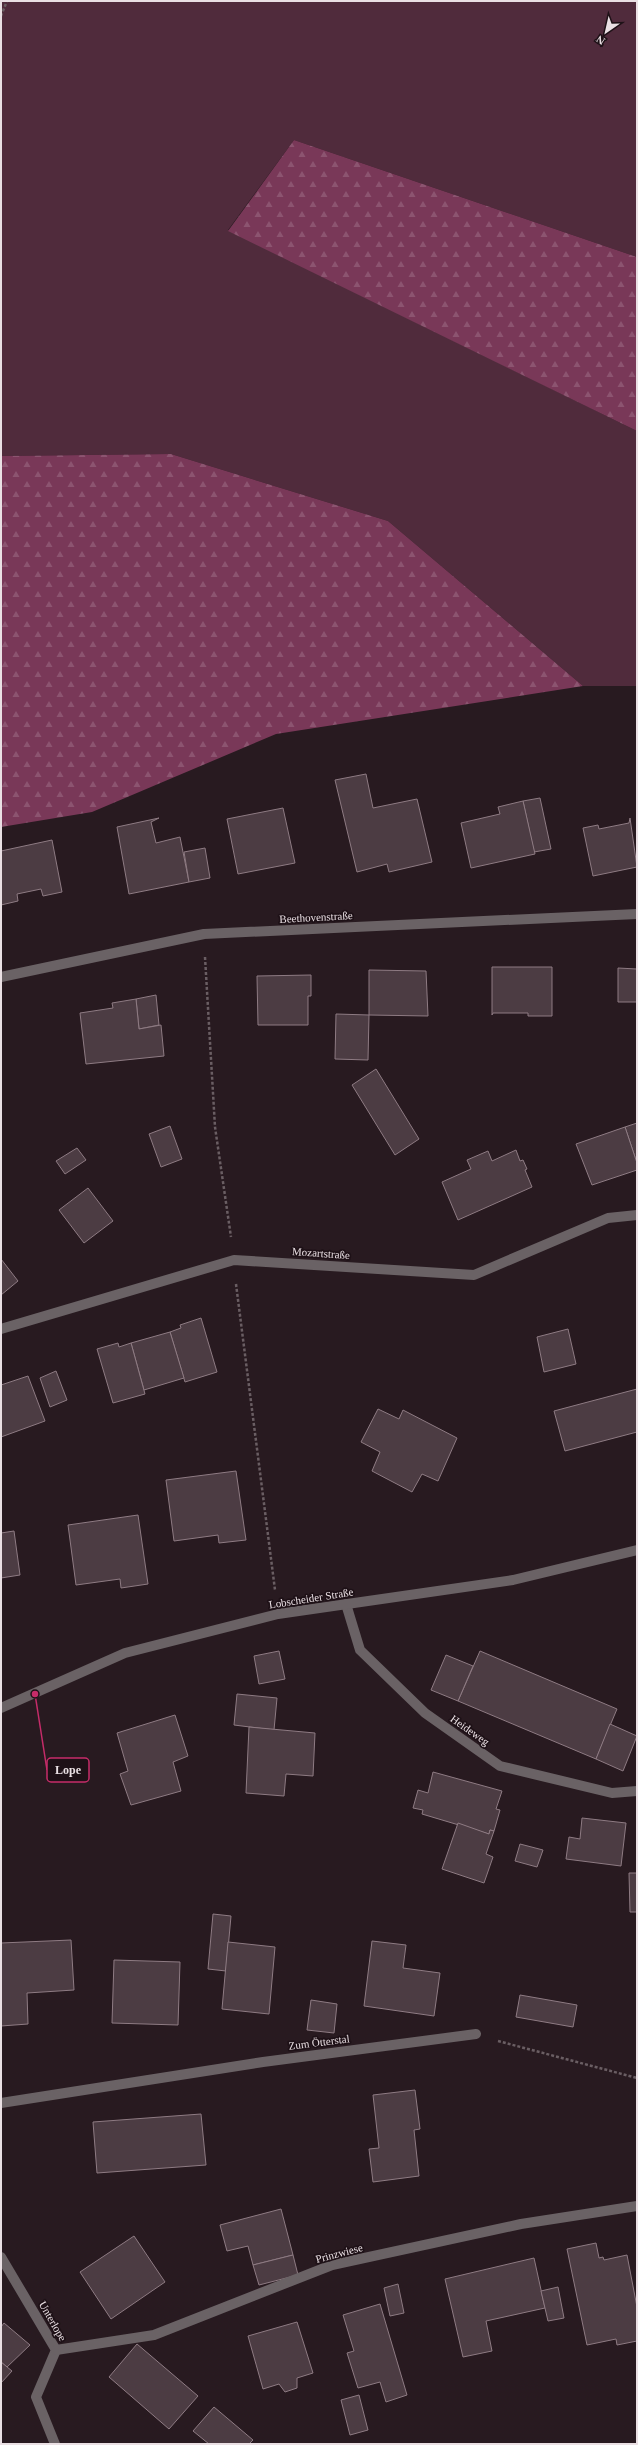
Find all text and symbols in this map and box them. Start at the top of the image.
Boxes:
north arrow [586,12,626,52]
text: N [594,33,607,47]
street label: Beethovenstraße [279,909,353,925]
street label: Mozartstraße [292,1245,350,1261]
street label: Lobscheider Straße [268,1585,354,1611]
street label: Heideweg [448,1712,492,1748]
callout: Lope [47,1758,89,1782]
text: Lope [55,1763,82,1777]
street label: Zum Ötterstal [288,2032,350,2052]
street label: Prinzwiese [314,2241,364,2265]
street label: Unterlope [37,2299,69,2343]

